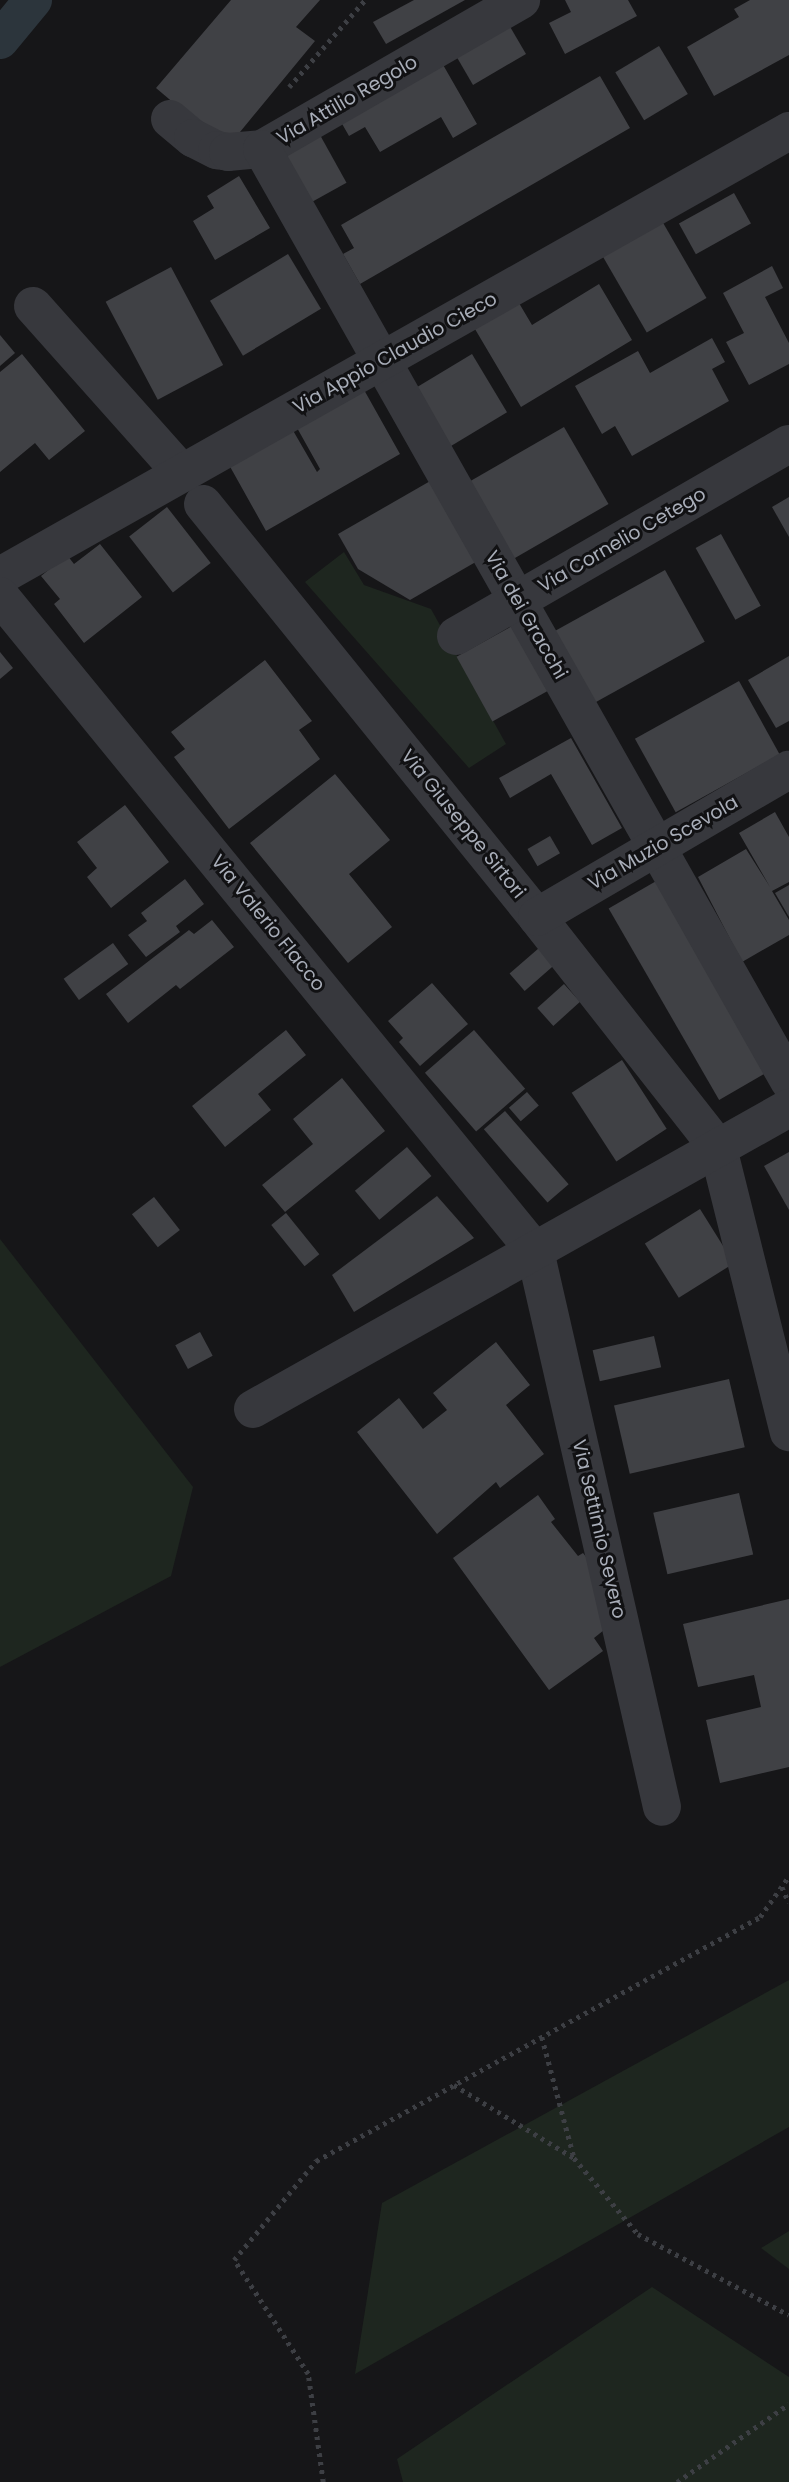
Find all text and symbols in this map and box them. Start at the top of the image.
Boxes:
street label: Via Attilio Regolo [273,51,421,149]
street label: Via Appio Claudio Cieco [289,287,501,419]
street label: Via Cornelio Cetego [534,483,710,597]
street label: Via dei Gracchi [480,547,572,683]
street label: Via Giuseppe Sirtori [396,745,530,903]
street label: Via Muzio Scevola [584,791,742,895]
street label: Via Valerio Flacco [206,850,330,996]
street label: Via Settimio Severo [567,1437,631,1621]

